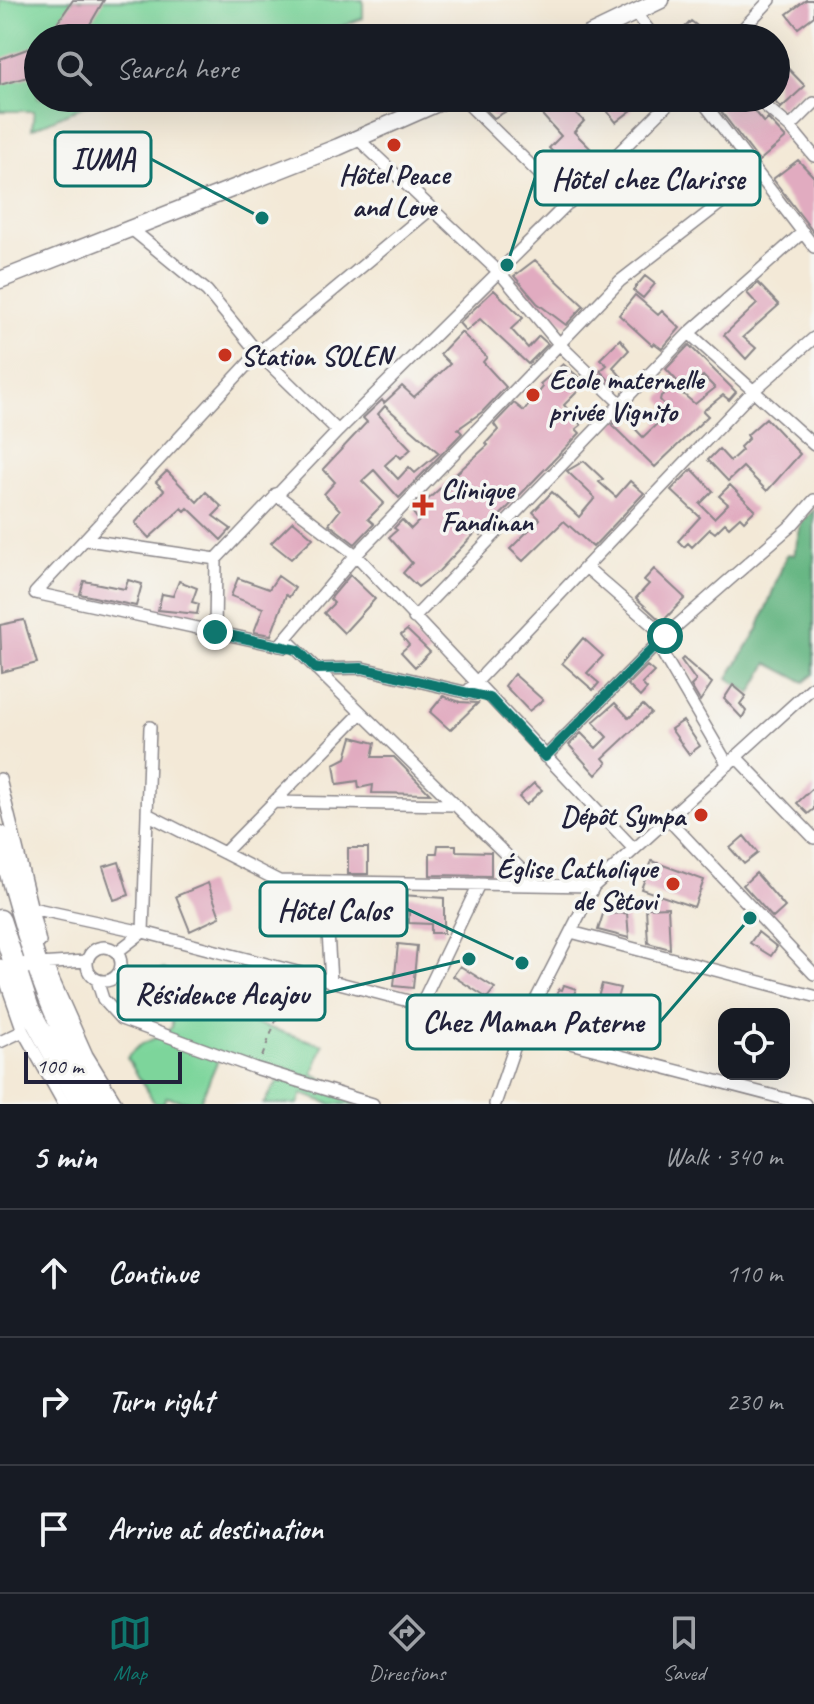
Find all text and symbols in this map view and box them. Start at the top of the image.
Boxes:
search box [24,24,790,112]
icon: search [52,46,96,90]
text: Search here [116,49,238,87]
callout: IUMA [55,132,151,186]
marker: Hôtel Peace and Love [385,136,403,154]
text: IUMA [71,140,137,178]
callout: Hôtel chez Clarisse [535,151,760,205]
place label: Hôtel Peace and Love [339,157,452,224]
text: Hôtel chez Clarisse [552,160,746,198]
place label: Station SOLEN [241,338,396,373]
marker: Station SOLEN [216,346,234,364]
place label: Ecole maternelle privée Vignito [549,362,706,429]
marker: Ecole maternelle privée Vignito [524,386,542,404]
place label: Clinique Fandinan [441,472,534,539]
marker: Clinique Fandinan [412,494,434,516]
route end [197,614,233,650]
route start [647,618,683,654]
place label: Dépôt Sympa [561,798,688,834]
marker: Dépôt Sympa [692,806,710,824]
place label: Église Catholique de Sètovi [497,851,661,918]
marker: Église Catholique de Sètovi [664,875,682,893]
callout: Hôtel Calos [260,882,407,936]
text: Hôtel Calos [277,891,394,929]
callout: Résidence Acajou [118,966,325,1020]
text: Résidence Acajou [135,975,312,1013]
callout: Chez Maman Paterne [407,995,660,1049]
text: Chez Maman Paterne [422,1003,646,1041]
map controls [718,1008,790,1080]
button: locate [718,1008,790,1080]
scale bar [24,1048,182,1084]
text: 100 m [36,1052,83,1080]
text: 5 min [32,1135,97,1178]
text: Walk · 340 m [665,1140,782,1173]
icon: ahead [32,1251,76,1295]
text: Continue [108,1254,198,1292]
text: 110 m [726,1257,782,1290]
icon: right [32,1379,76,1423]
text: Turn right [108,1382,213,1420]
text: 230 m [726,1385,782,1418]
icon: arrive [32,1507,76,1551]
text: Arrive at destination [108,1510,323,1548]
tab: Map [108,1611,152,1687]
tab: Directions [369,1611,445,1687]
tab: Saved [662,1611,706,1687]

